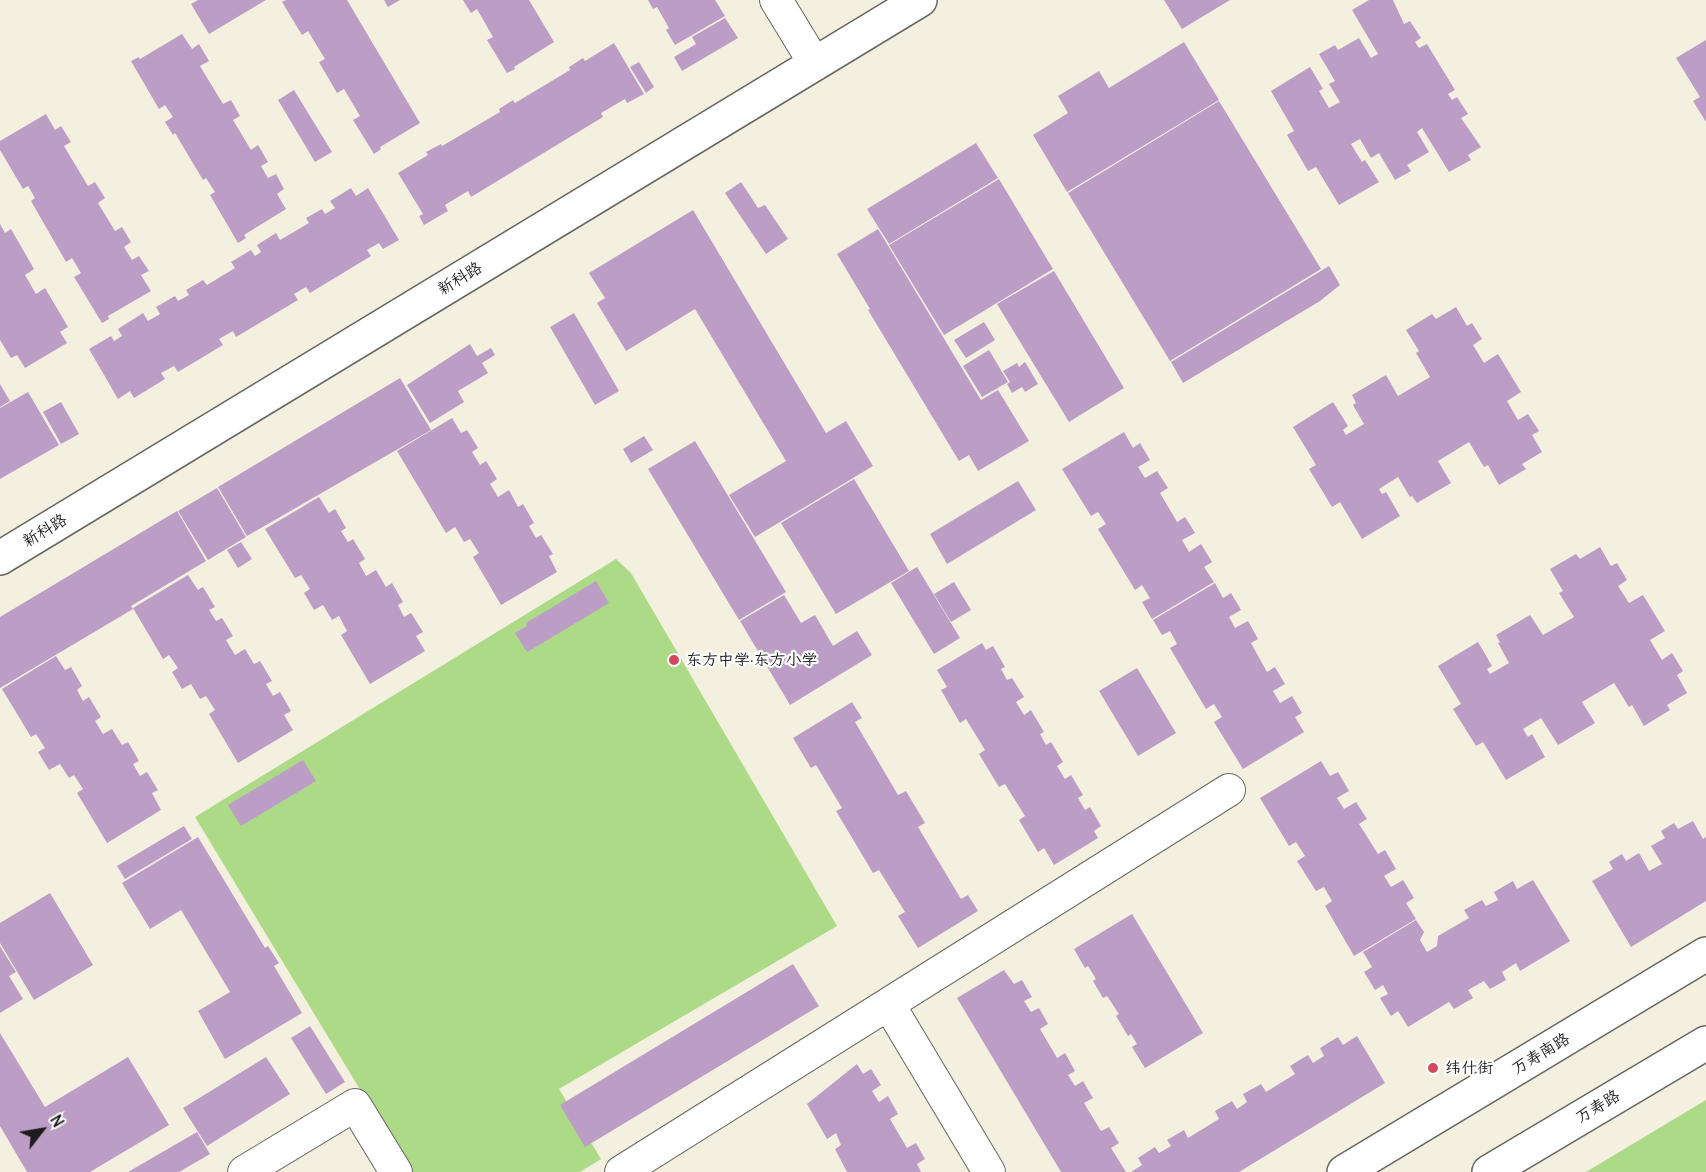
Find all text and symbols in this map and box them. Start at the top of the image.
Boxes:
street label: 新科路 [434,258,486,300]
street label: 新科路 [19,510,71,552]
place label: 东方中学·东方小学 [686,650,818,670]
marker: 东方中学·东方小学 [667,653,681,667]
street label: 万寿南路 [1509,1029,1573,1079]
place label: 纬什街 [1445,1058,1493,1078]
marker: 纬什街 [1426,1061,1440,1075]
street label: 万寿路 [1572,1086,1624,1128]
north arrow [12,1100,72,1160]
text: N [46,1111,69,1131]

